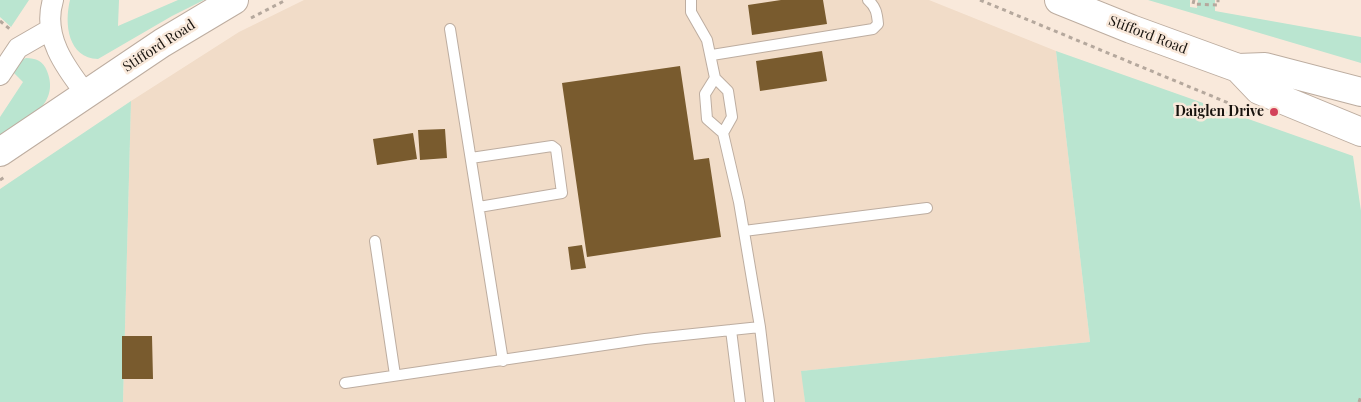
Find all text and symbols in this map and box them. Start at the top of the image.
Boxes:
street label: Stifford Road [1106,12,1190,58]
street label: Stifford Road [120,16,198,76]
place label: Daiglen Drive [1175,104,1264,120]
marker: Daiglen Drive [1268,106,1280,118]

